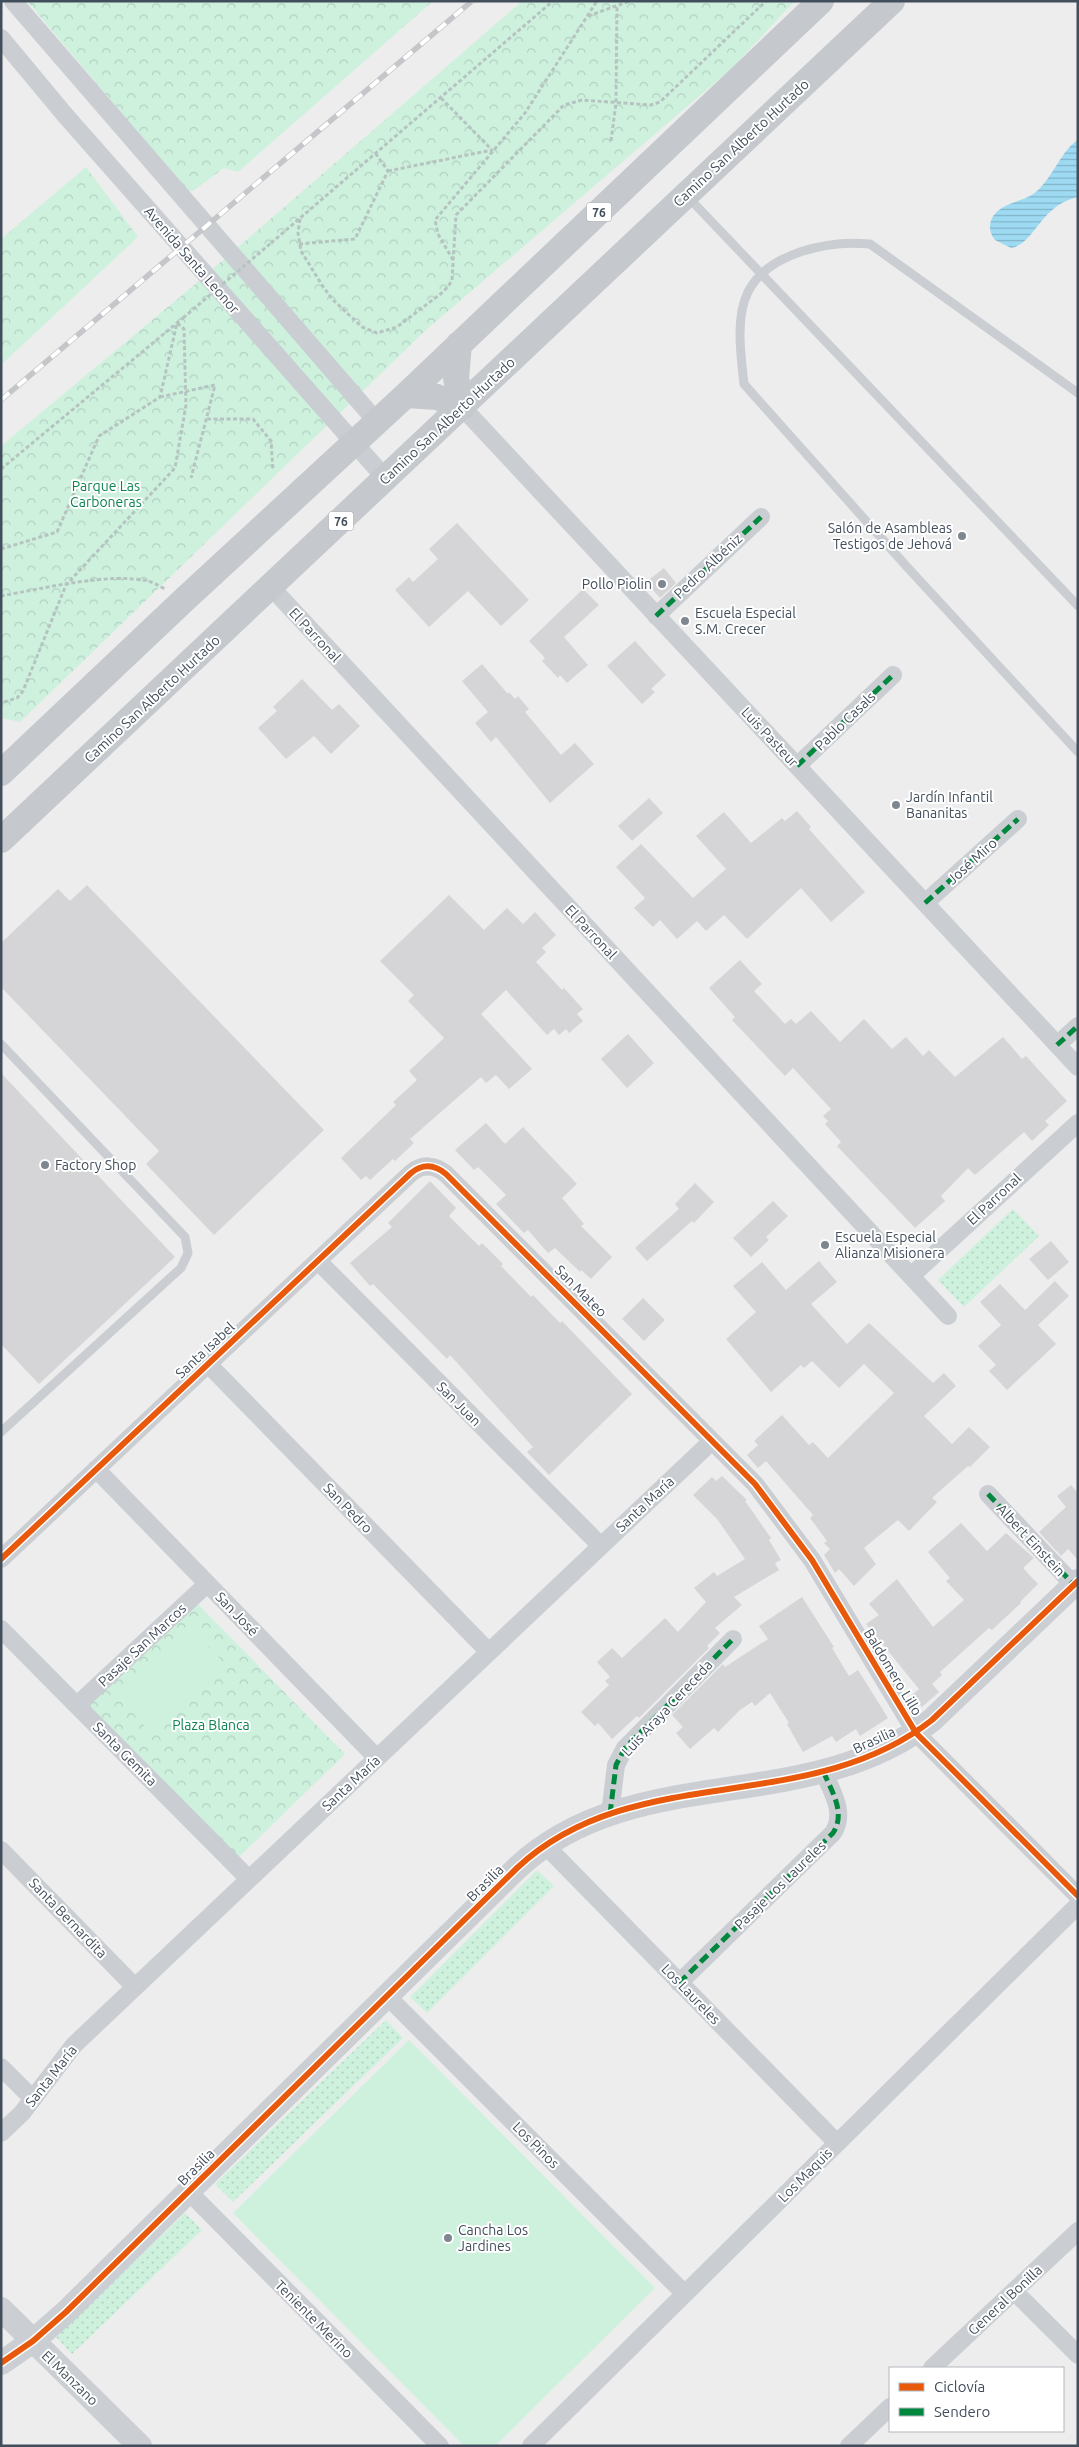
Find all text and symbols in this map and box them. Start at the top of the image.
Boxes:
street label: Camino San Alberto Hurtado [670,76,812,210]
road number: 76 [586,202,612,222]
street label: Avenida Santa Leonor [141,203,243,317]
street label: Camino San Alberto Hurtado [376,354,518,488]
park label: Parque Las Carboneras [70,478,142,510]
road number: 76 [328,512,354,530]
place label: Salón de Asambleas Testigos de Jehová [828,520,952,552]
street label: Pedro Albéniz [671,530,745,602]
marker: Salón de Asambleas Testigos de Jehová [956,530,968,542]
place label: Pollo Piolin [582,576,652,592]
marker: Pollo Piolin [656,578,668,590]
street label: El Parronal [286,605,344,665]
place label: Escuela Especial S.M. Crecer [695,605,796,637]
marker: Escuela Especial S.M. Crecer [679,615,691,627]
street label: Camino San Alberto Hurtado [81,632,223,766]
street label: Pablo Casals [812,688,878,754]
street label: Luis Pasteur [738,704,802,771]
place label: Jardín Infantil Bananitas [906,789,993,821]
marker: Jardín Infantil Bananitas [890,799,902,811]
street label: José Miro [944,835,1000,887]
street label: El Parronal [562,902,620,962]
place label: Factory Shop [55,1157,136,1173]
marker: Factory Shop [39,1159,51,1171]
street label: El Parronal [964,1170,1024,1228]
place label: Escuela Especial Alianza Misionera [835,1229,945,1261]
marker: Escuela Especial Alianza Misionera [819,1239,831,1251]
street label: San Mateo [552,1262,610,1320]
street label: Santa Isabel [172,1318,238,1381]
street label: San Juan [434,1379,484,1429]
street label: Santa María [613,1473,677,1535]
street label: San Pedro [320,1480,376,1536]
street label: Albert Einstein [994,1501,1068,1579]
street label: San José [212,1589,262,1639]
street label: Pasaje San Marcos [95,1600,189,1690]
street label: Baldomero Lillo [861,1626,925,1718]
street label: Luis Araya Cereceda [618,1657,716,1759]
park label: Plaza Blanca [172,1717,250,1733]
street label: Santa Gemita [90,1719,160,1789]
street label: Brasilia [850,1723,898,1757]
street label: Santa María [319,1752,383,1814]
street label: Pasaje Los Laureles [731,1837,829,1933]
street label: Brasilia [463,1861,507,1905]
street label: Santa Bernardita [26,1875,110,1961]
street label: Los Laureles [658,1961,724,2027]
street label: Santa María [22,2042,80,2110]
street label: Los Pinos [510,2119,562,2171]
street label: Brasilia [174,2145,218,2189]
street label: Los Maquis [775,2145,835,2205]
place label: Cancha Los Jardines [458,2222,528,2254]
marker: Cancha Los Jardines [442,2232,454,2244]
street label: General Bonilla [965,2262,1045,2338]
street label: Teniente Merino [272,2277,356,2361]
street label: El Manzano [39,2347,101,2409]
legend [889,2367,1064,2432]
text: Ciclovía [934,2378,985,2395]
text: Sendero [934,2403,990,2420]

